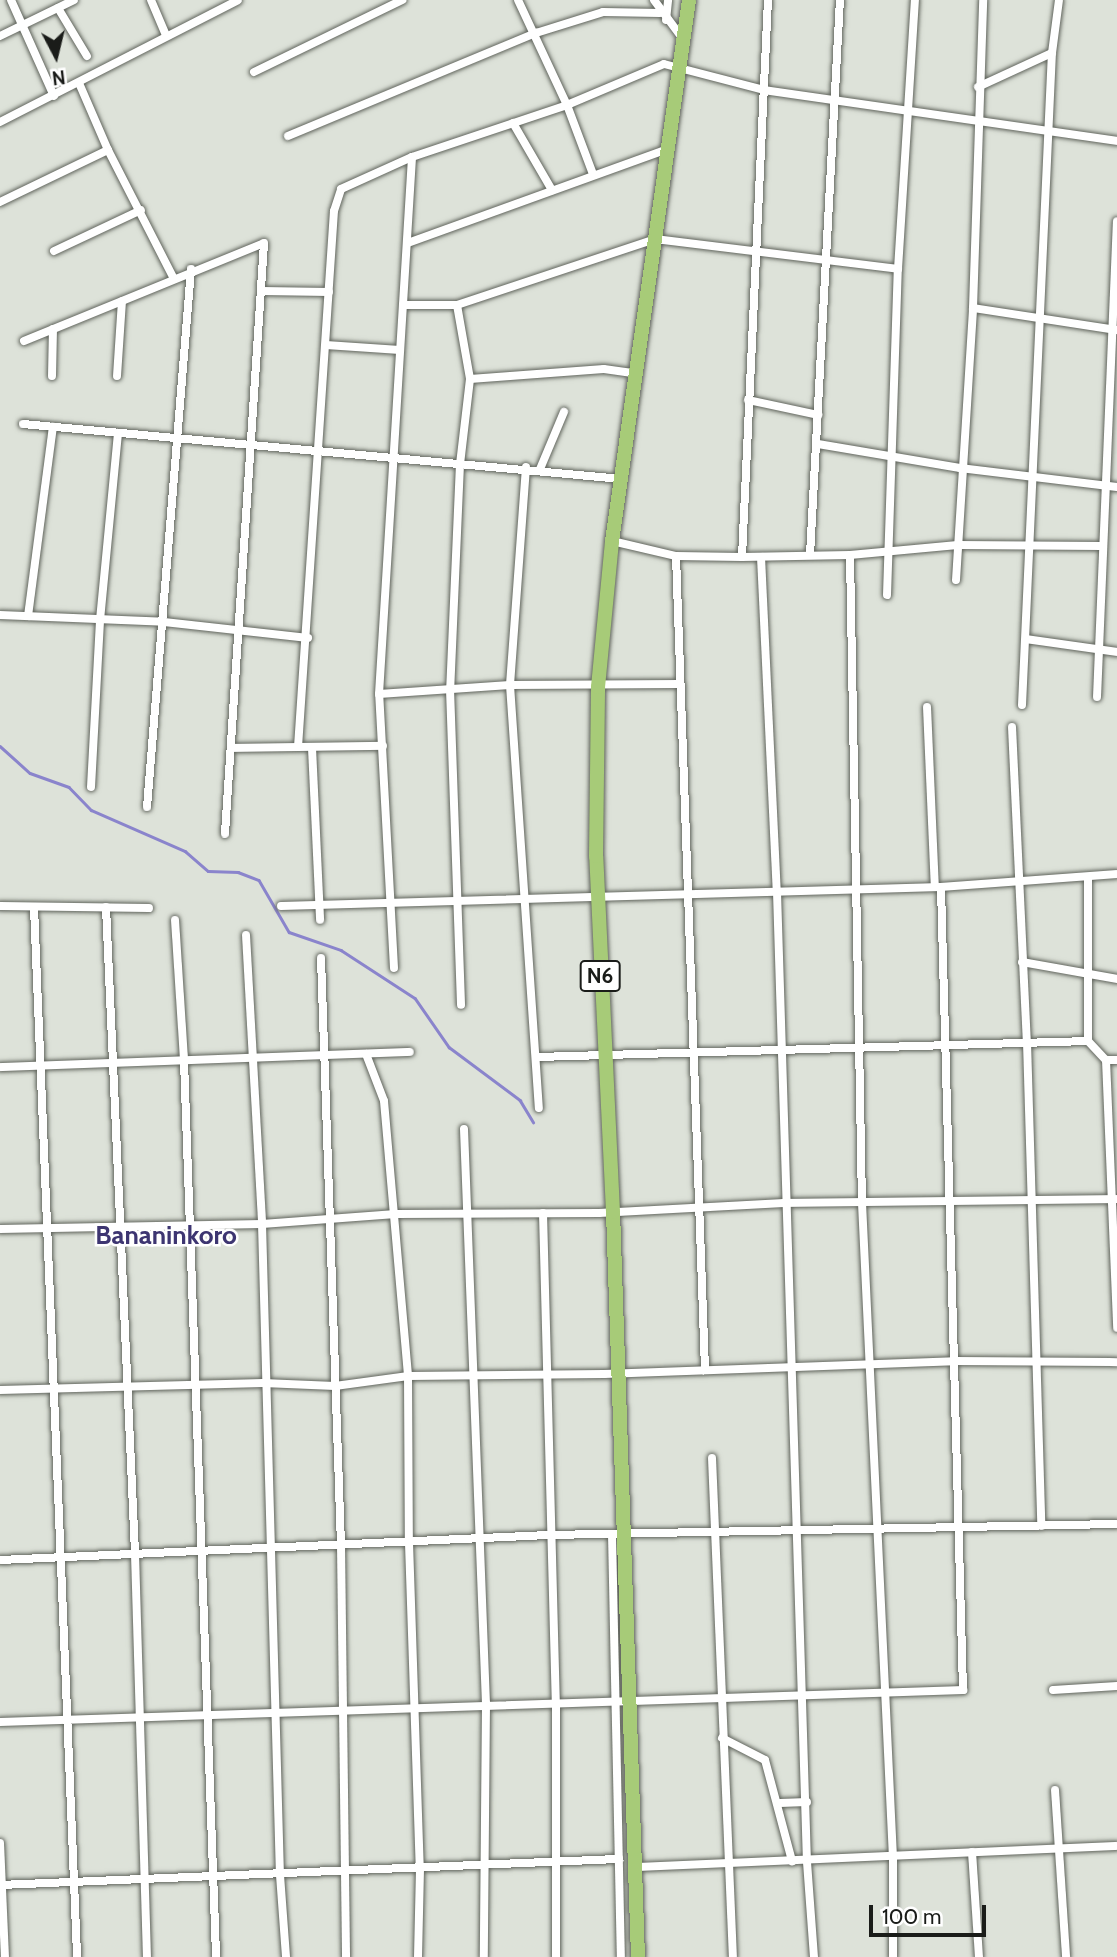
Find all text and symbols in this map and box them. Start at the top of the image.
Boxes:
north arrow [21,21,91,91]
text: N [51,65,67,90]
road number: N6 [579,958,621,993]
district label: Bananinkoro [95,1220,237,1252]
scale bar [872,1890,989,1934]
text: 100 m [882,1904,941,1929]

